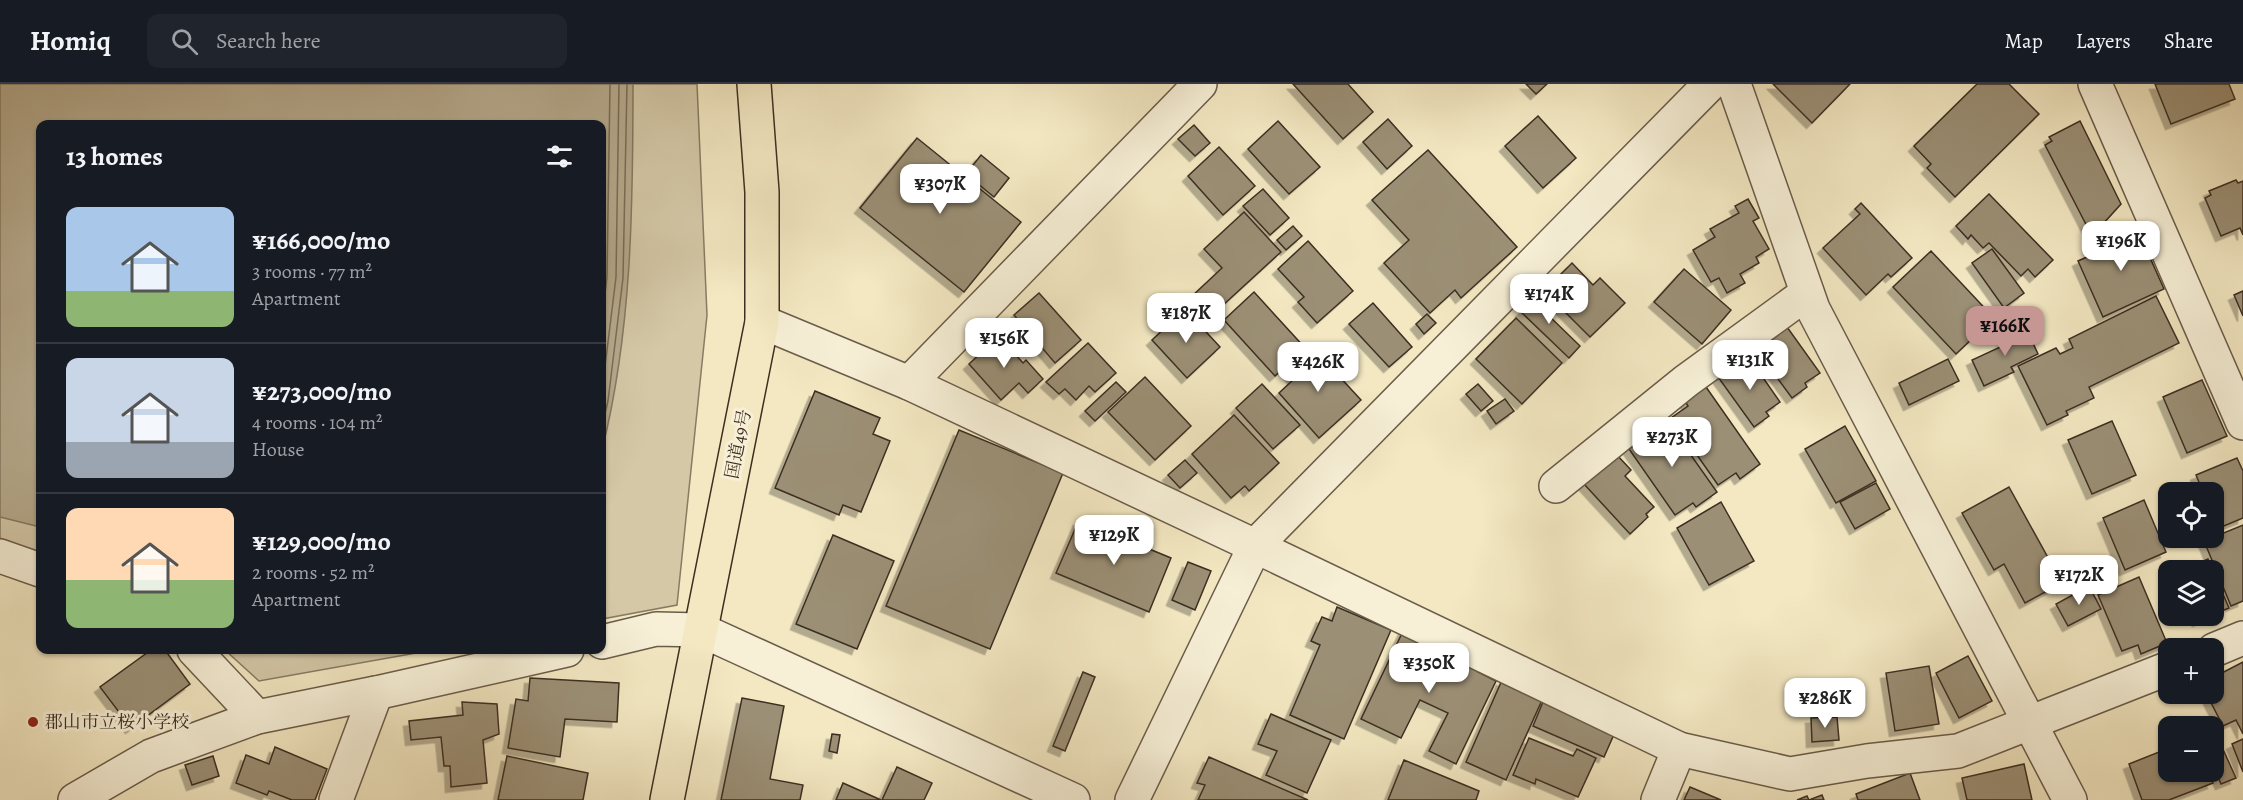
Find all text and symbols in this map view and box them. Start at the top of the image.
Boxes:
search box [147,14,567,68]
text: Homiq [30,22,111,60]
icon: search [168,25,201,58]
text: Search here [216,26,321,56]
text: Map [2004,27,2043,55]
text: Layers [2076,27,2131,55]
text: Share [2164,27,2213,55]
text: 13 homes [66,139,163,174]
icon: filters [543,140,576,173]
pin: ¥307K [898,164,982,215]
text: ¥307K [914,170,966,197]
pin: ¥196K [2079,221,2163,272]
text: ¥166,000/mo [252,223,391,258]
text: ¥196K [2096,227,2146,254]
icon: home [114,231,186,303]
text: 3 rooms · 77 m² [252,258,372,285]
pin: ¥174K [1507,274,1591,325]
text: ¥174K [1524,280,1574,307]
text: Apartment [252,285,341,312]
pin: ¥187K [1144,293,1228,344]
text: ¥187K [1161,299,1211,326]
pin: ¥166K [1963,306,2047,357]
text: ¥166K [1980,312,2030,339]
pin: ¥156K [962,318,1046,369]
text: ¥156K [979,324,1029,351]
pin: ¥131K [1708,340,1792,391]
pin: ¥426K [1276,342,1360,393]
text: ¥131K [1726,346,1774,373]
text: ¥426K [1291,348,1345,375]
text: ¥273,000/mo [252,374,392,409]
icon: home [114,382,186,454]
street label: 国道49号 [720,407,756,481]
text: 4 rooms · 104 m² [252,409,383,436]
pin: ¥273K [1630,417,1714,468]
text: ¥273K [1646,423,1698,450]
text: House [252,436,304,463]
map controls [2158,482,2224,782]
button: locate [2158,482,2224,548]
pin: ¥129K [1072,515,1156,566]
text: ¥129K [1089,521,1139,548]
text: ¥129,000/mo [252,524,391,559]
icon: home [114,532,186,604]
pin: ¥172K [2037,555,2121,606]
text: 2 rooms · 52 m² [252,559,375,586]
button: layers [2158,560,2224,626]
text: ¥172K [2054,561,2104,588]
text: Apartment [252,586,341,613]
button: + [2158,638,2224,704]
pin: ¥350K [1387,643,1471,694]
text: ¥350K [1403,649,1455,676]
pin: ¥286K [1783,678,1867,729]
text: ¥286K [1798,684,1852,711]
place label: 郡山市立桜小学校 [45,710,189,734]
marker: 郡山市立桜小学校 [26,715,40,729]
button: − [2158,716,2224,782]

